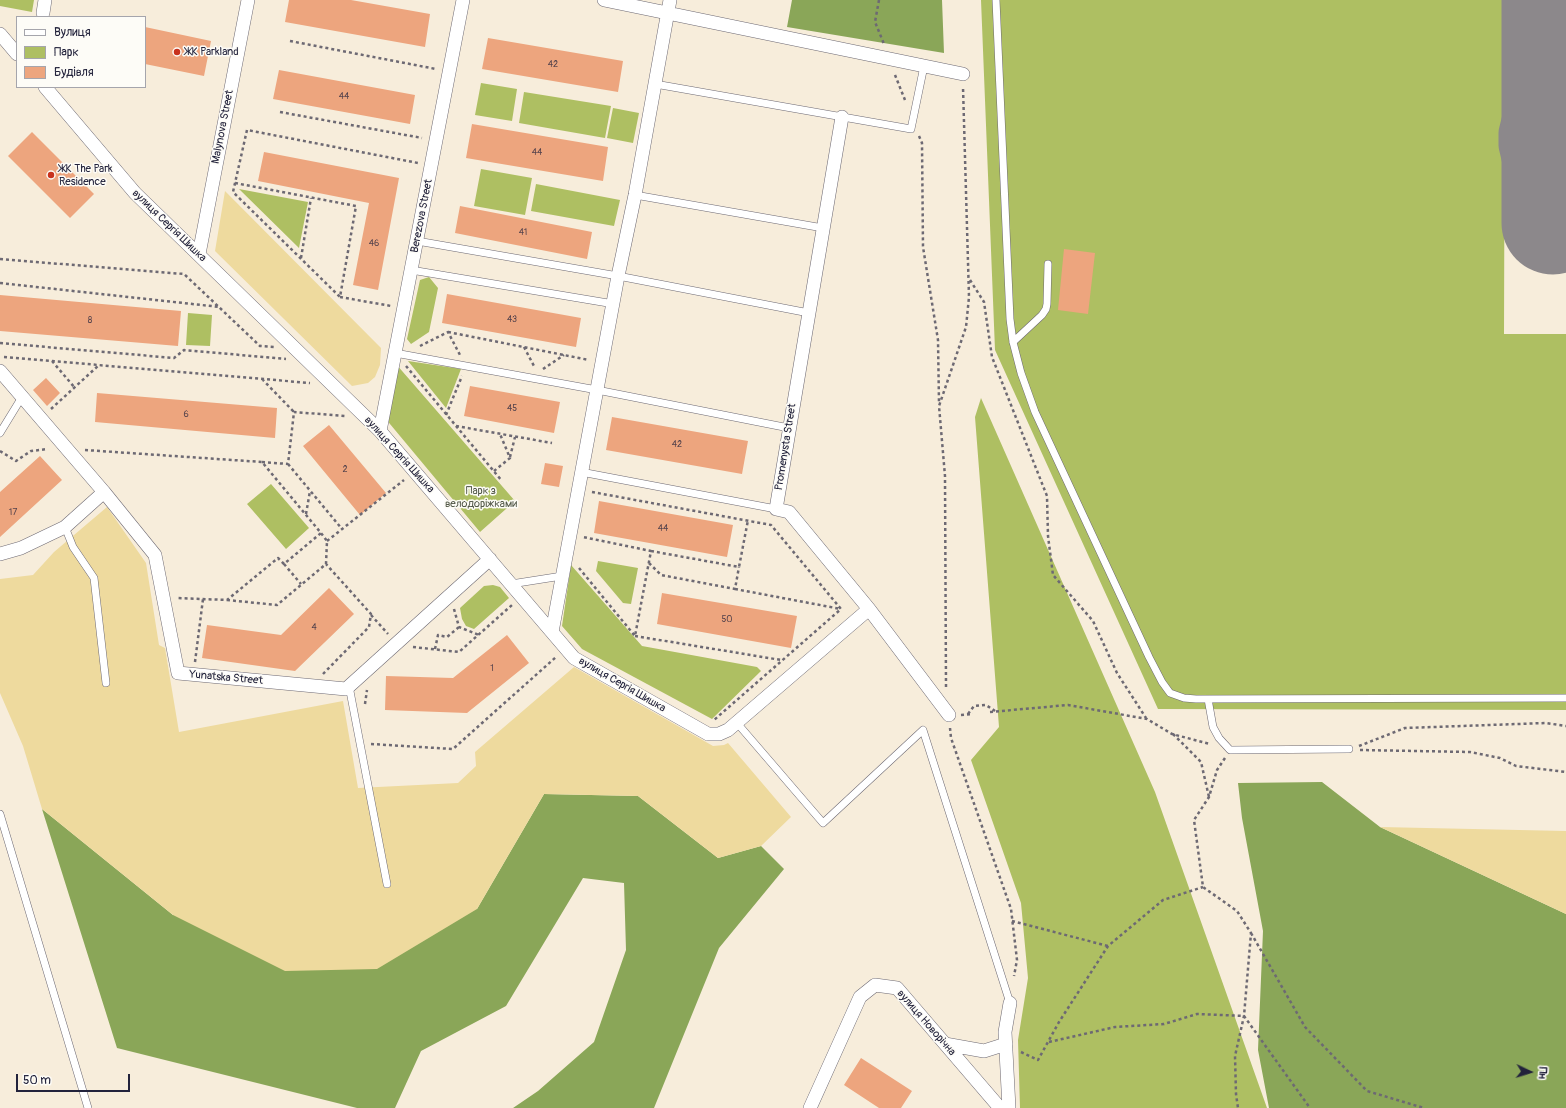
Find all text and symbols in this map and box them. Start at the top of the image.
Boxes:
legend [16,16,146,88]
text: Вулиця [54,25,91,40]
text: Парк [54,45,79,60]
place label: ЖК Parkland [185,45,239,59]
marker: ЖК Parkland [172,47,182,57]
house number: 42 [548,60,558,70]
text: Будівля [54,65,94,80]
street label: Malynova Street [209,89,237,165]
house number: 44 [339,92,349,102]
house number: 44 [532,148,542,158]
place label: ЖК The Park Residence [59,162,113,188]
marker: ЖК The Park Residence [46,170,56,180]
street label: Berezova Street [408,178,436,254]
street label: вулиця Сергія Шишка [129,187,209,265]
house number: 41 [519,228,527,238]
house number: 46 [369,239,379,249]
house number: 43 [507,315,517,325]
house number: 8 [88,316,92,326]
street label: Promenysta Street [773,403,799,491]
house number: 45 [507,404,517,414]
house number: 6 [183,410,189,420]
street label: вулиця Сергія Шишка [361,414,437,496]
house number: 42 [672,440,682,450]
house number: 2 [342,465,348,475]
park label: Парк з велодоріжками [445,484,517,510]
house number: 17 [9,508,17,518]
house number: 44 [658,524,668,534]
house number: 50 [721,615,733,625]
house number: 4 [311,623,317,633]
street label: вулиця Сергія Шишка [576,655,668,715]
house number: 1 [490,664,494,674]
street label: Yunatska Street [189,668,263,688]
street label: вулиця Новорічна [894,987,958,1059]
north arrow [1510,1052,1550,1092]
scale bar [18,1066,132,1092]
text: Пн [1536,1066,1549,1079]
text: 50 m [23,1073,51,1088]

